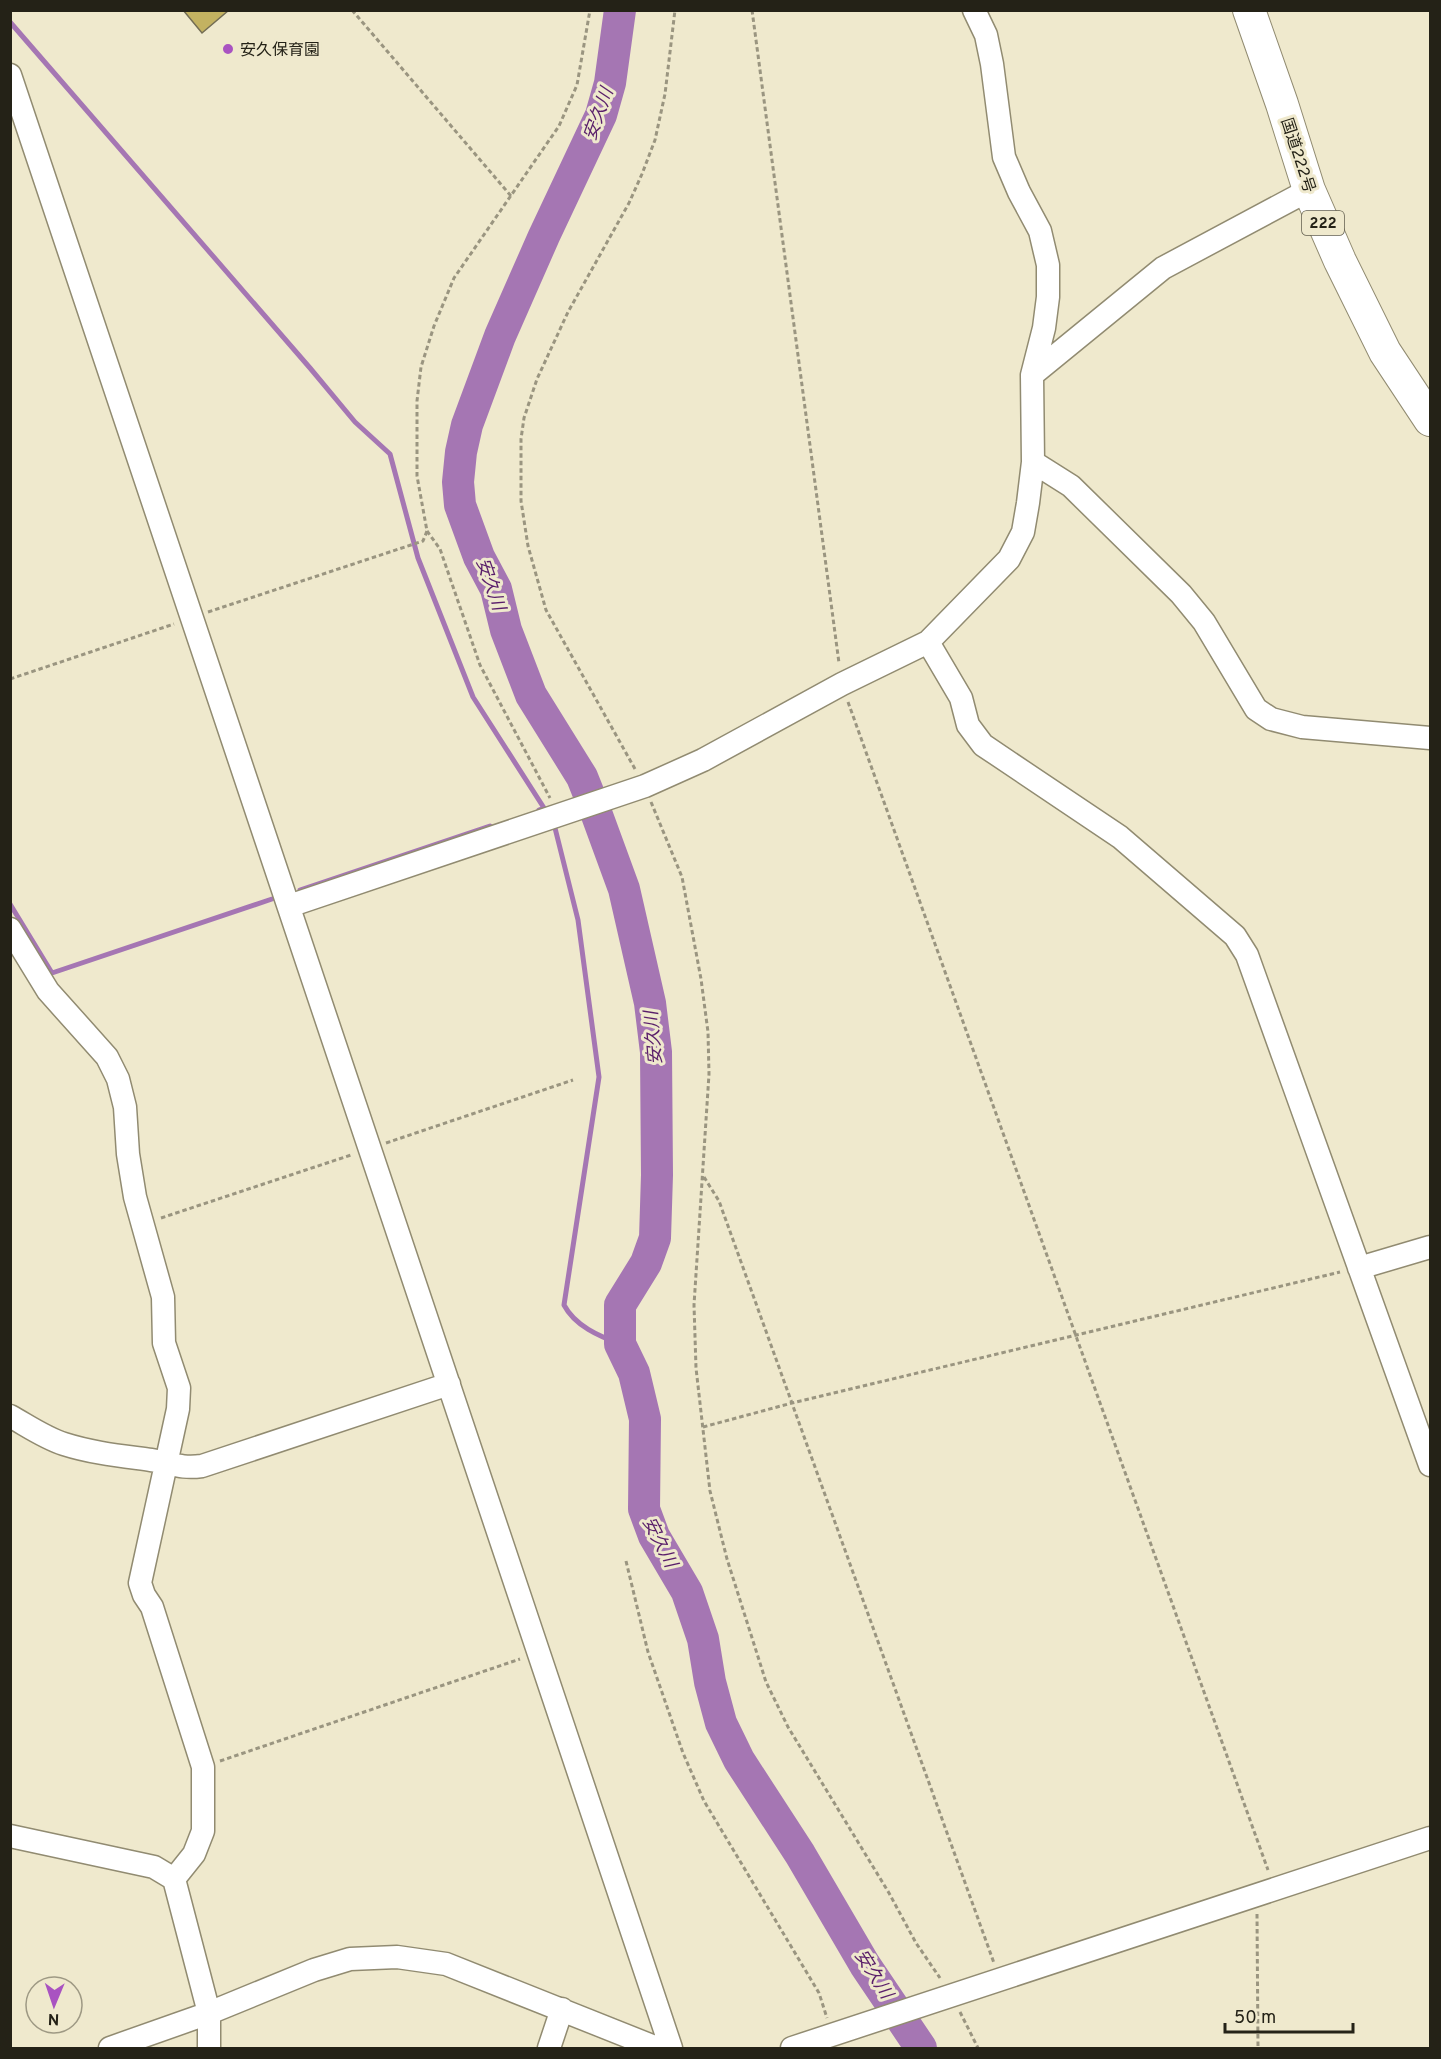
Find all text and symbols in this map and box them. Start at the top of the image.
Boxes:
place label: 安久保育園 [240,41,320,61]
marker: 安久保育園 [221,42,235,56]
water label: 安久川 [579,83,620,144]
street label: 国道222号 [1276,116,1319,196]
road number: 222 [1302,211,1344,235]
water label: 安久川 [470,555,510,616]
water label: 安久川 [641,1008,668,1066]
water label: 安久川 [636,1513,682,1574]
water label: 安久川 [849,1946,898,2005]
north arrow [24,1975,84,2035]
scale bar [1225,1996,1352,2034]
text: 50 m [1234,2007,1276,2030]
text: N [47,2008,60,2028]

